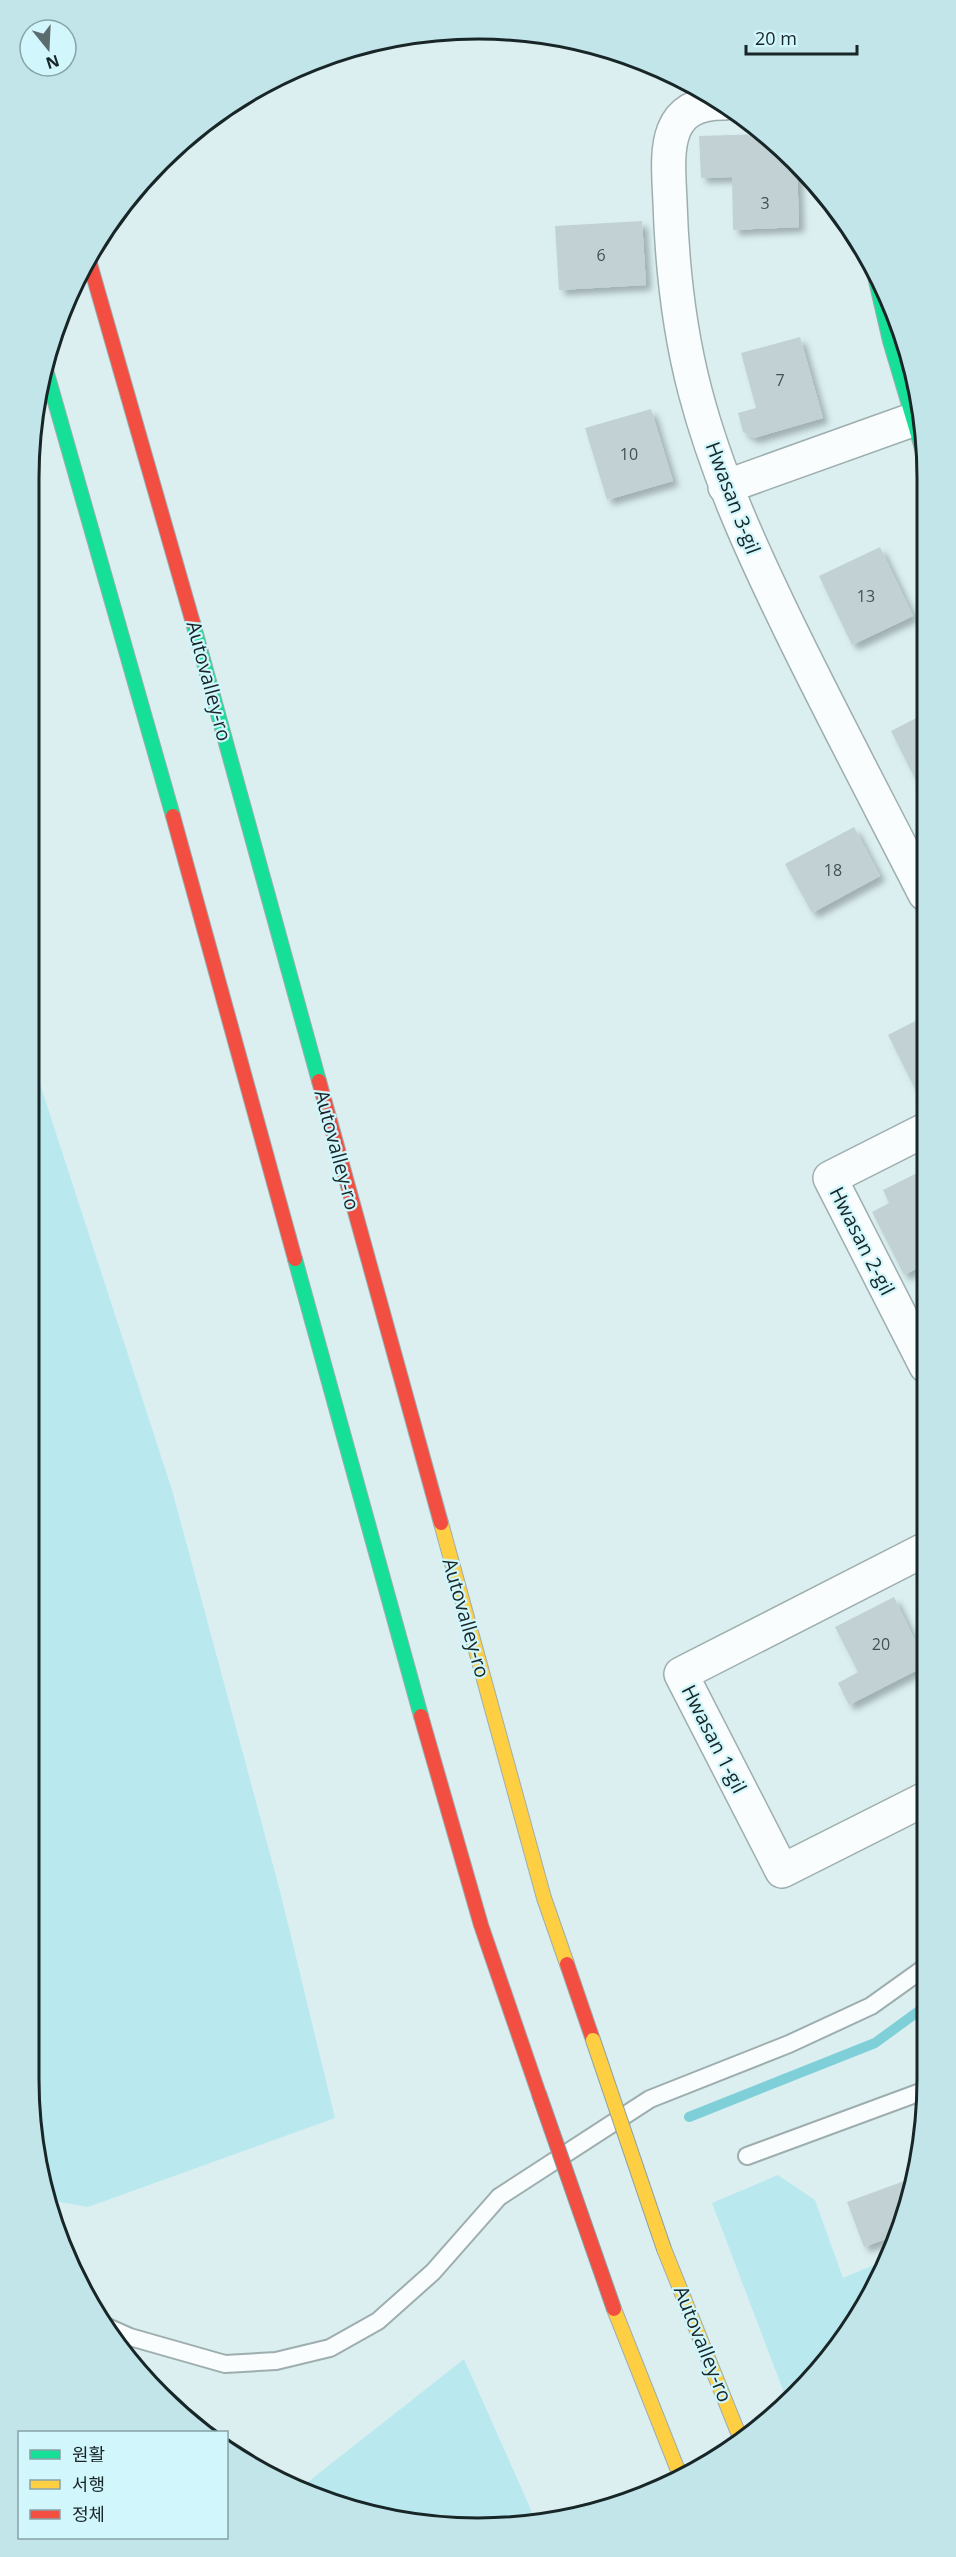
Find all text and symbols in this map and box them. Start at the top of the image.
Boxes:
north arrow [18,18,78,78]
scale bar [746,18,857,56]
text: 20 m [755,26,797,50]
text: N [43,50,62,75]
house number: 3 [760,192,770,214]
house number: 6 [596,244,606,266]
house number: 7 [775,369,785,391]
street label: Hwasan 3-gil [700,438,767,558]
house number: 10 [620,443,638,465]
house number: 13 [857,585,875,607]
street label: Autovalley-ro [181,618,238,744]
house number: 18 [824,859,842,881]
street label: Autovalley-ro [309,1087,366,1213]
street label: Hwasan 2-gil [824,1182,901,1300]
street label: Autovalley-ro [437,1555,496,1681]
house number: 20 [872,1633,890,1655]
street label: Hwasan 1-gil [676,1680,753,1798]
street label: Autovalley-ro [668,2282,739,2406]
legend [18,2431,228,2539]
text: 원활 [72,2442,105,2466]
text: 서행 [72,2472,105,2496]
text: 정체 [72,2502,105,2526]

